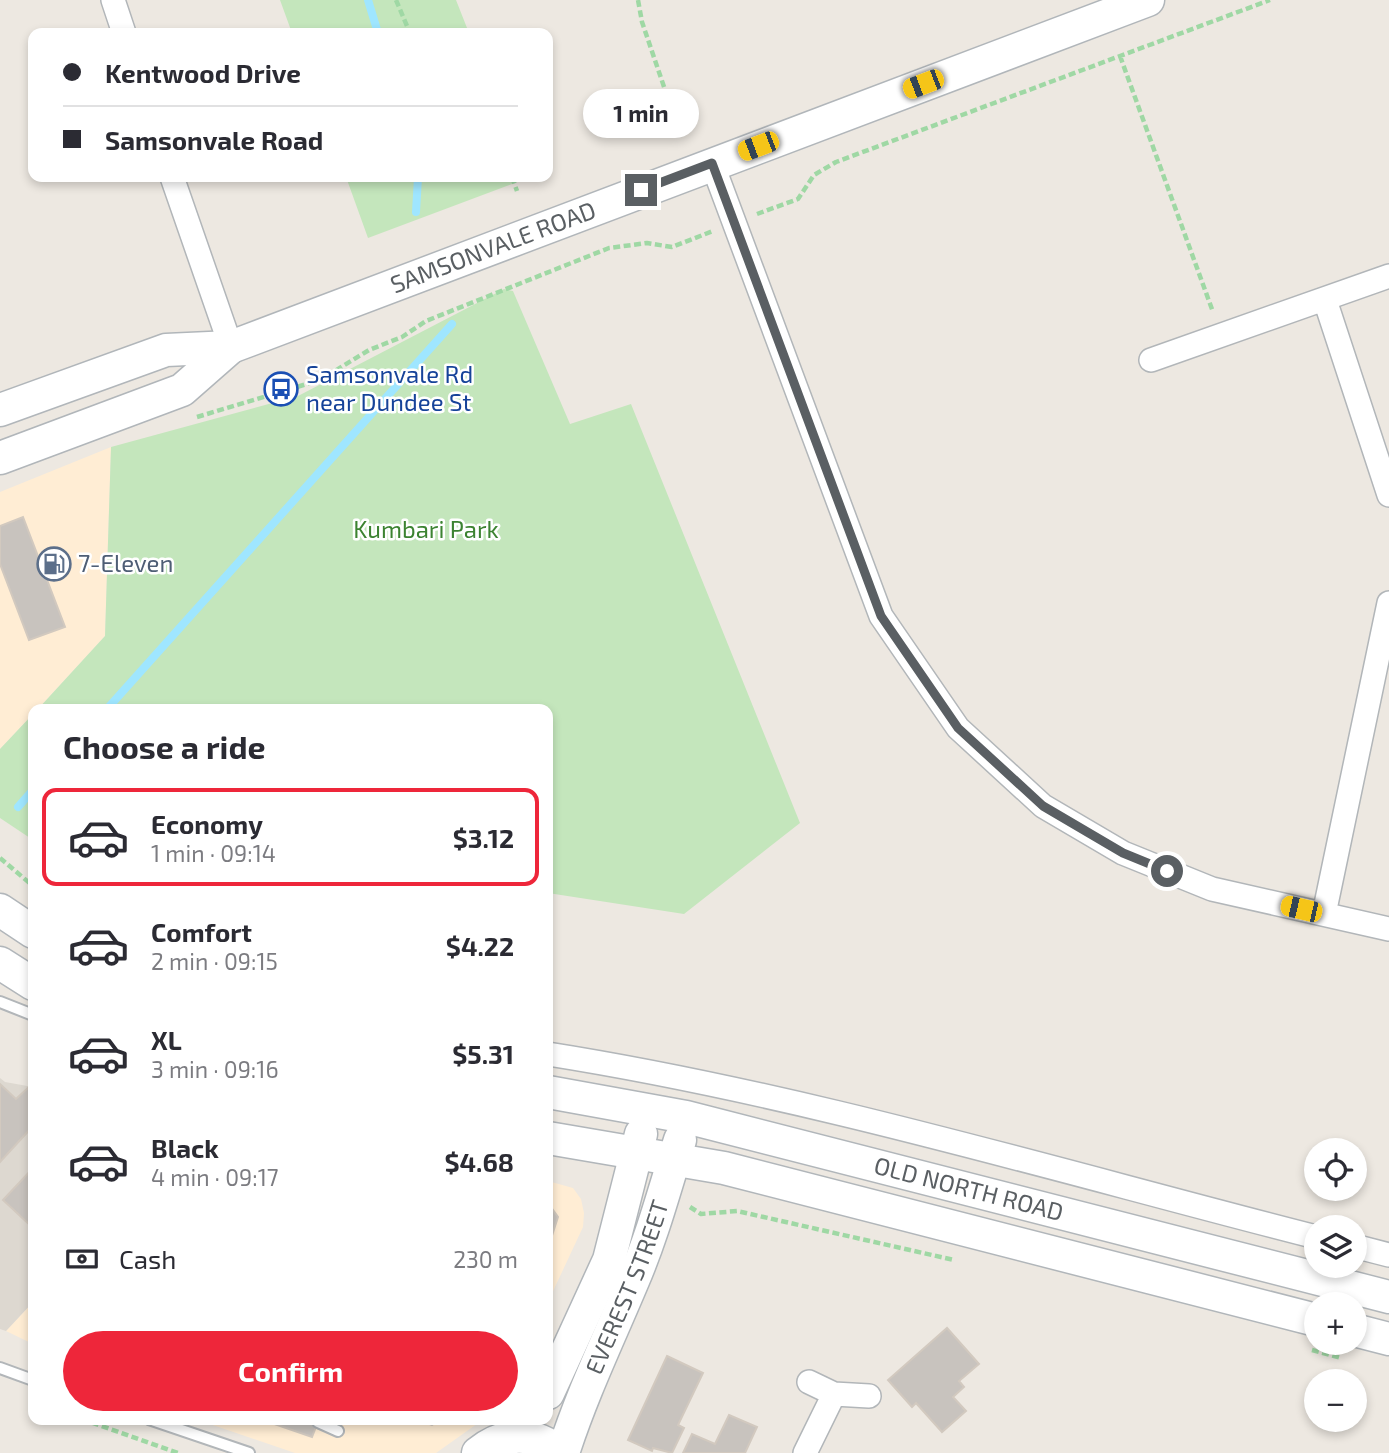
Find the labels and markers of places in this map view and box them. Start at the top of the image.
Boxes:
place label: Samsonvale Rd near Dundee St [306,359,473,416]
bus stop icon: Samsonvale Rd near Dundee St [262,370,300,408]
fuel station icon: 7-Eleven [35,545,73,583]
place label: 7-Eleven [78,548,173,577]

